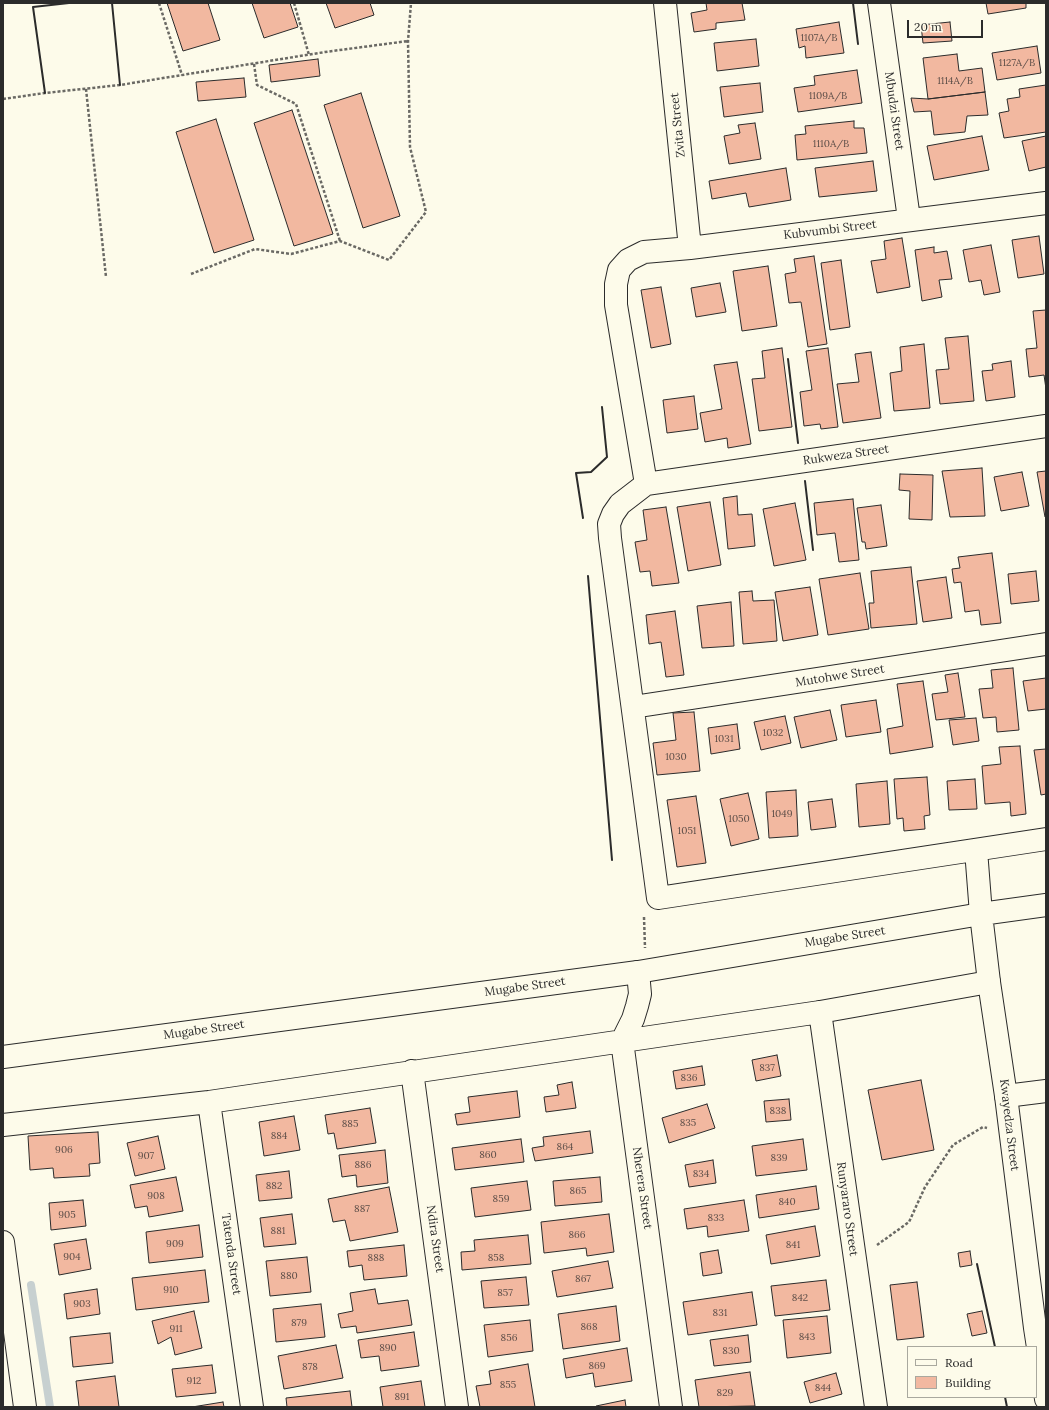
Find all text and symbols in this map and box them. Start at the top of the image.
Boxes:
scale bar [909,12,985,38]
text: 20 m [914,19,942,34]
house number: 1107A/B [800,32,838,44]
house number: 1127A/B [999,57,1035,69]
street label: Mbudzi Street [881,71,907,151]
house number: 1114A/B [937,75,973,87]
house number: 1109A/B [809,90,847,102]
street label: Zvita Street [667,92,689,158]
house number: 1110A/B [813,138,849,150]
street label: Kubvumbi Street [783,217,877,243]
street label: Rukweza Street [802,442,890,468]
street label: Mutohwe Street [794,662,886,690]
house number: 1032 [763,727,783,739]
house number: 1031 [714,733,734,745]
house number: 1030 [665,751,687,763]
house number: 1049 [771,808,793,820]
house number: 1050 [728,813,750,825]
house number: 1051 [678,825,696,837]
street label: Mugabe Street [804,924,886,950]
street label: Mugabe Street [484,974,566,1000]
street label: Mugabe Street [163,1017,245,1043]
house number: 837 [759,1062,775,1074]
house number: 836 [681,1072,697,1084]
street label: Kwayedza Street [996,1078,1022,1172]
house number: 838 [770,1105,786,1117]
house number: 835 [680,1117,696,1129]
house number: 885 [342,1118,358,1130]
house number: 884 [271,1130,287,1142]
house number: 864 [557,1141,573,1153]
house number: 906 [55,1144,73,1156]
street label: Nherera Street [629,1146,655,1230]
house number: 860 [479,1149,497,1161]
house number: 907 [138,1150,154,1162]
house number: 839 [771,1152,787,1164]
house number: 886 [354,1159,372,1171]
street label: Runyararo Street [833,1161,861,1257]
house number: 834 [693,1168,709,1180]
house number: 882 [266,1180,282,1192]
house number: 865 [570,1185,586,1197]
house number: 908 [147,1190,165,1202]
house number: 859 [493,1193,509,1205]
house number: 840 [778,1196,796,1208]
house number: 887 [354,1203,370,1215]
street label: Ndira Street [423,1204,447,1274]
house number: 905 [58,1209,76,1221]
street label: Tatenda Street [218,1212,244,1296]
house number: 833 [708,1212,724,1224]
house number: 881 [271,1225,285,1237]
house number: 866 [568,1229,586,1241]
house number: 909 [166,1238,184,1250]
house number: 841 [786,1239,800,1251]
house number: 904 [63,1251,81,1263]
house number: 888 [368,1252,384,1264]
house number: 858 [488,1252,504,1264]
house number: 880 [280,1270,298,1282]
house number: 867 [575,1273,591,1285]
house number: 910 [163,1284,179,1296]
house number: 857 [497,1287,513,1299]
house number: 842 [792,1292,808,1304]
house number: 903 [73,1298,91,1310]
house number: 831 [713,1307,727,1319]
house number: 879 [291,1317,307,1329]
house number: 868 [580,1321,598,1333]
house number: 911 [169,1323,183,1335]
house number: 843 [799,1331,815,1343]
house number: 856 [501,1332,517,1344]
house number: 890 [379,1342,397,1354]
house number: 830 [722,1345,740,1357]
legend [907,1346,1037,1398]
text: Road [945,1355,973,1370]
house number: 869 [588,1360,606,1372]
house number: 878 [302,1361,318,1373]
house number: 912 [187,1375,201,1387]
text: Building [945,1375,991,1390]
house number: 855 [500,1379,516,1391]
house number: 844 [815,1382,831,1394]
house number: 829 [717,1387,733,1399]
house number: 891 [395,1391,409,1403]

